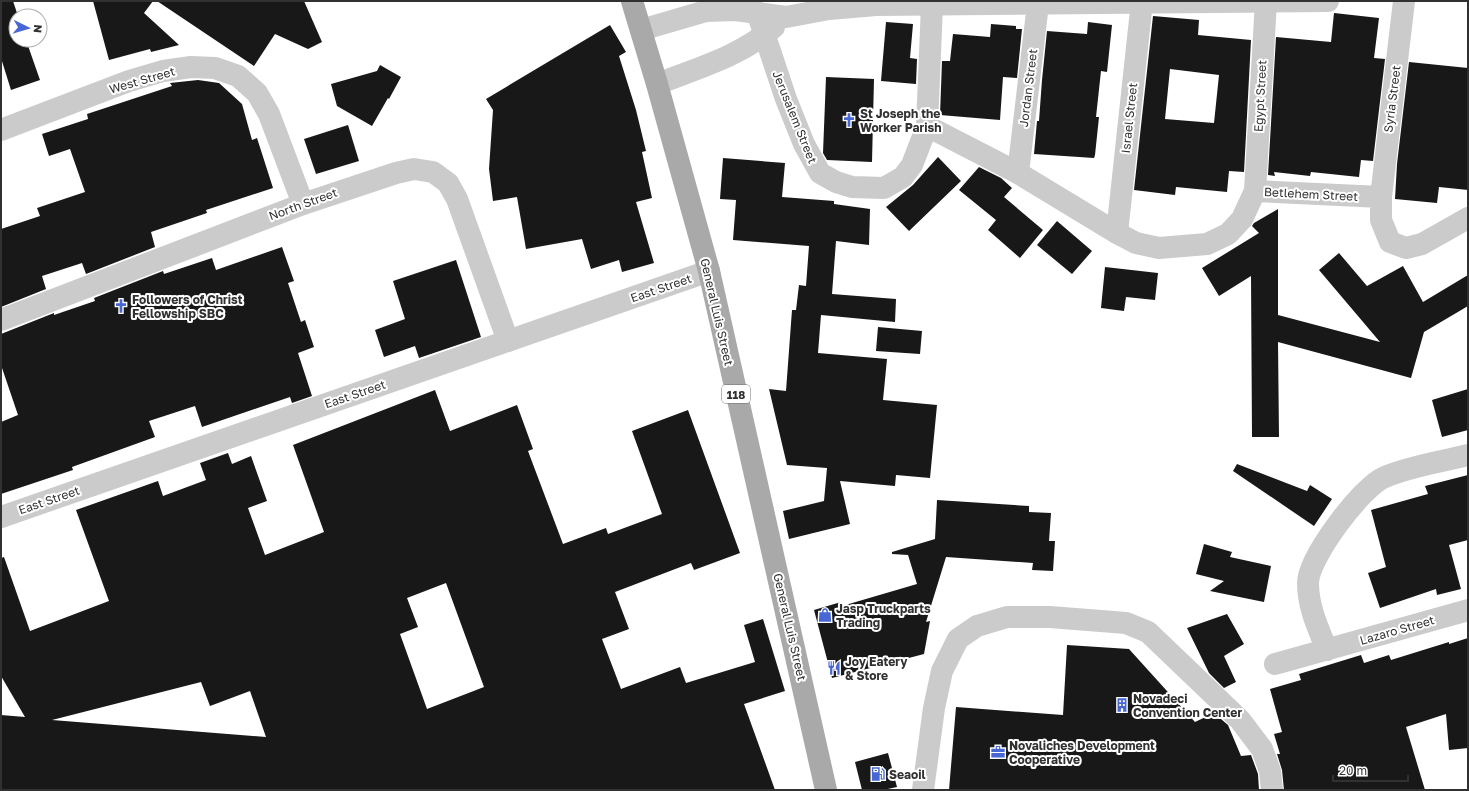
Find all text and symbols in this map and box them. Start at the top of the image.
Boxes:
north arrow [8,8,48,48]
text: N [32,24,45,34]
street label: Jordan Street [1016,48,1040,128]
street label: Egypt Street [1251,59,1269,132]
street label: West Street [107,63,177,97]
street label: Syria Street [1380,64,1404,133]
street label: Jerusalem Street [770,69,820,166]
street label: Israel Street [1118,82,1140,154]
place label: St Joseph the Worker Parish [860,106,942,135]
church icon: St Joseph the Worker Parish [841,112,857,128]
street label: Betlehem Street [1264,184,1359,204]
street label: North Street [267,185,340,223]
street label: General Luis Street [697,257,737,367]
street label: East Street [628,270,694,305]
place label: Followers of Christ Fellowship SBC [132,292,243,321]
church icon: Followers of Christ Fellowship SBC [113,298,129,314]
street label: East Street [322,376,388,411]
road number: 118 [722,385,750,403]
street label: East Street [16,482,82,517]
street label: General Luis Street [770,572,810,682]
place label: Jasp Truckparts Trading [836,601,931,630]
shop icon: Jasp Truckparts Trading [817,607,833,623]
street label: Lazaro Street [1358,612,1436,648]
place label: Joy Eatery & Store [845,654,908,683]
restaurant icon: Joy Eatery & Store [826,660,842,676]
place label: Novadeci Convention Center [1133,691,1242,720]
building icon: Novadeci Convention Center [1114,697,1130,713]
place label: Novaliches Development Cooperative [1009,738,1155,767]
office icon: Novaliches Development Cooperative [990,744,1006,760]
scale bar [1333,757,1408,783]
text: 20 m [1339,763,1367,778]
fuel station icon: Seaoil [870,766,886,782]
place label: Seaoil [889,767,926,782]

